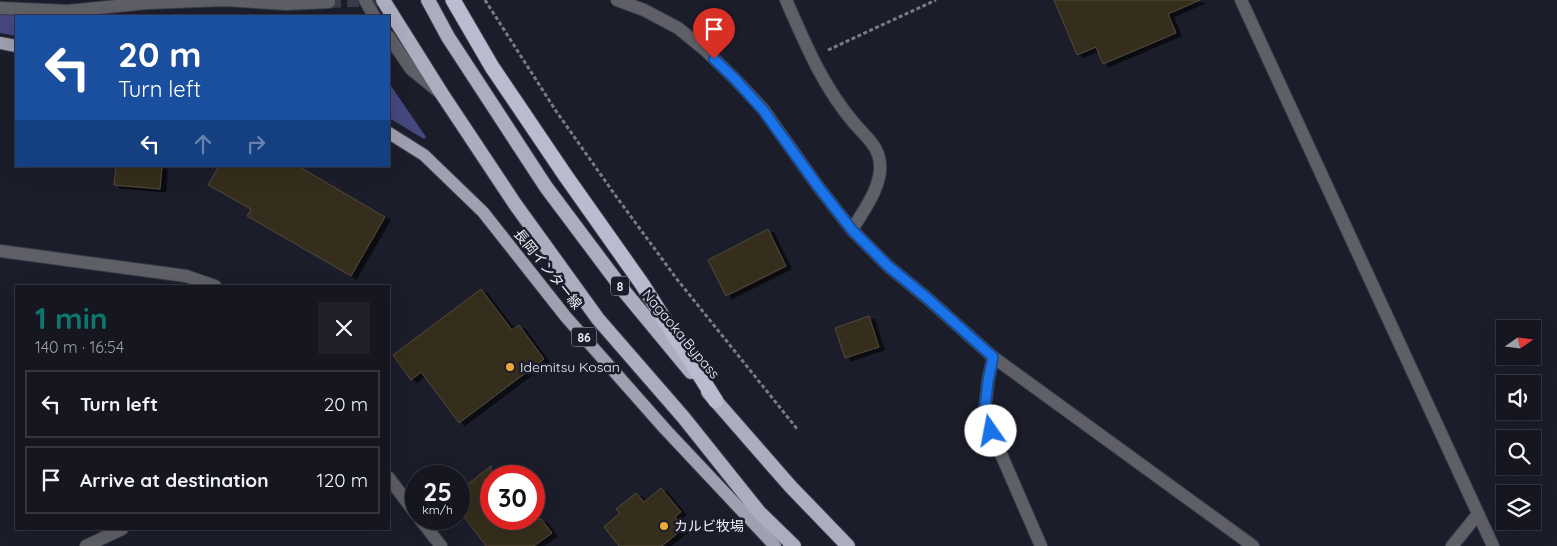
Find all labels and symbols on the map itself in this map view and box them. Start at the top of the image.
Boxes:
pin [693,8,735,59]
street label: 長岡インター線 [510,225,586,313]
road number: 8 [611,276,629,296]
street label: Nagaoka Bypass [638,286,724,382]
north arrow [1496,320,1541,365]
road number: 86 [572,328,596,347]
place label: Idemitsu Kosan [520,358,620,376]
marker: Idemitsu Kosan [504,361,516,373]
position arrow [964,404,1016,456]
speed limit sign: 30 [480,465,545,530]
place label: カルビ牧場 [674,517,744,535]
marker: カルビ牧場 [658,520,670,532]

